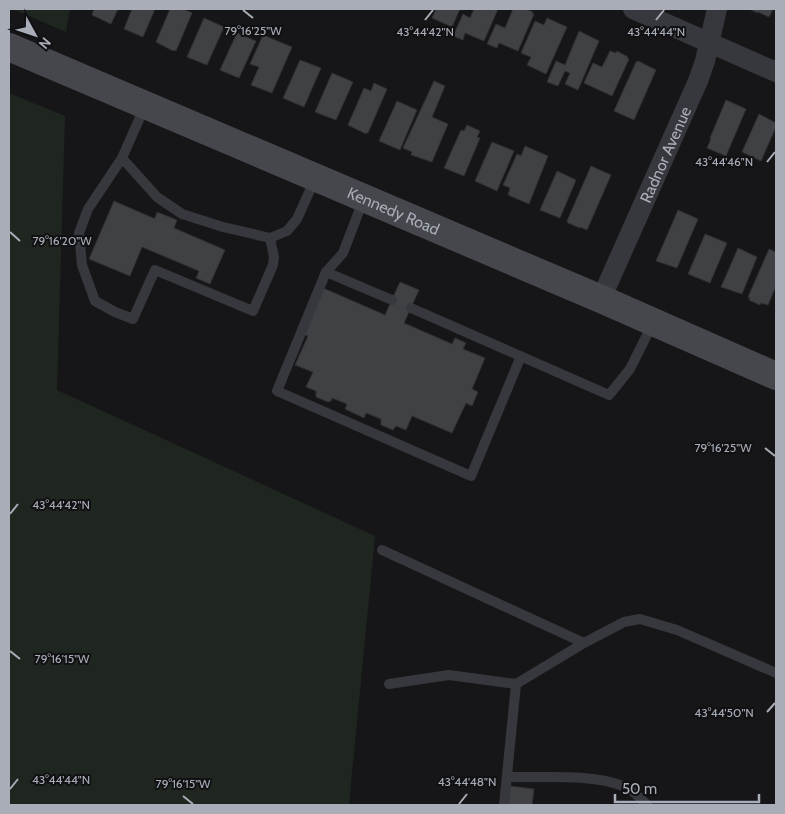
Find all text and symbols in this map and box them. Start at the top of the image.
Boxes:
north arrow [10,10,60,60]
text: 79°16'25"W [224,23,282,38]
text: 43°44'42"N [396,24,454,39]
text: 43°44'44"N [627,24,685,39]
text: N [35,34,55,53]
street label: Radnor Avenue [636,104,695,206]
text: 43°44'46"N [695,154,753,169]
street label: Kennedy Road [345,183,442,239]
text: 79°16'20"W [32,233,92,248]
text: 79°16'25"W [694,440,752,455]
text: 43°44'42"N [32,497,90,512]
text: 79°16'15"W [35,651,90,666]
text: 43°44'50"N [694,705,754,720]
text: 43°44'44"N [32,772,90,787]
scale bar [615,772,759,804]
text: 43°44'48"N [438,774,496,789]
text: 79°16'15"W [156,776,211,791]
text: 50 m [622,780,657,798]

